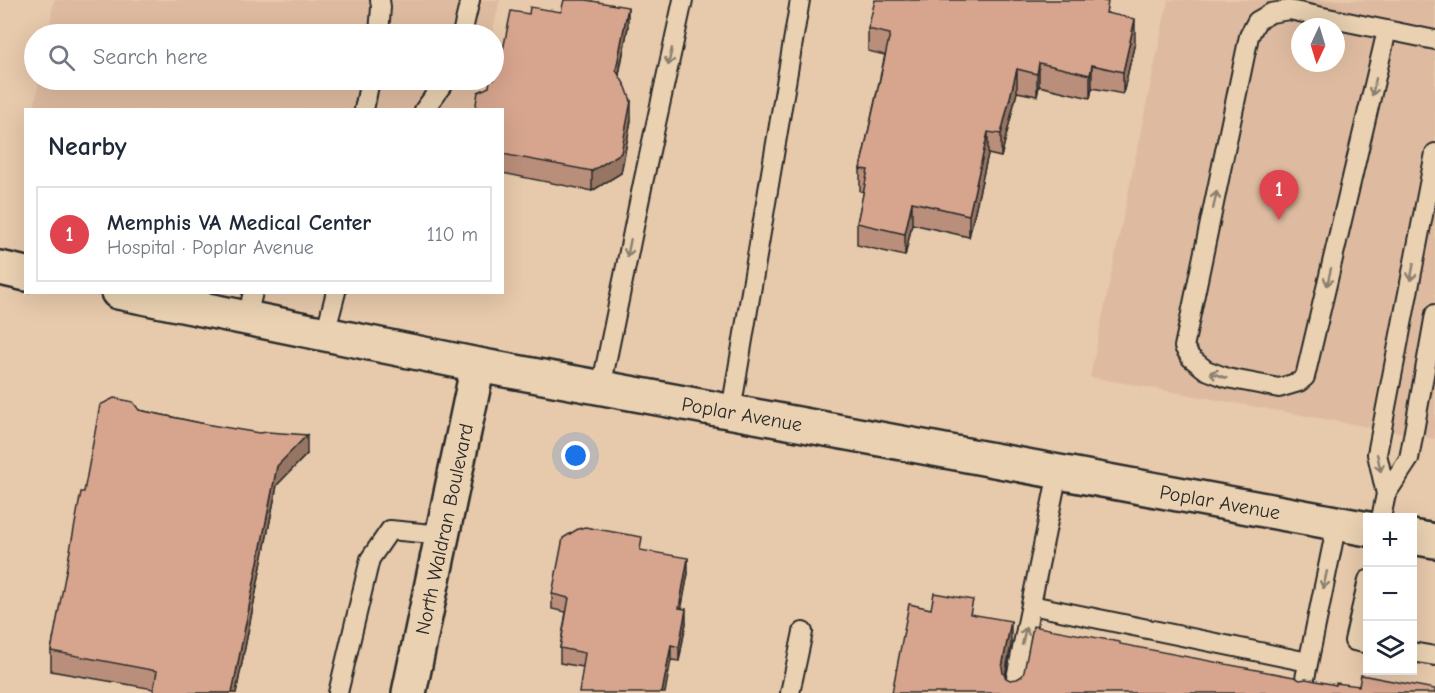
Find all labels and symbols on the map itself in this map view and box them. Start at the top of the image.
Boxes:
north arrow [1291,18,1345,72]
one-way arrow [664,47,675,66]
one-way arrow [1367,77,1379,96]
pin: 1 [1260,170,1298,220]
one-way arrow [1210,191,1221,210]
one-way arrow [623,238,634,257]
one-way arrow [1406,262,1417,281]
one-way arrow [1323,267,1335,286]
one-way arrow [1209,368,1227,379]
street label: Poplar Avenue [680,393,804,436]
street label: North Waldran Boulevard [411,421,478,637]
your location [561,441,590,470]
one-way arrow [1374,453,1385,473]
street label: Poplar Avenue [1158,481,1282,524]
one-way arrow [1319,570,1330,590]
one-way arrow [1019,626,1031,645]

